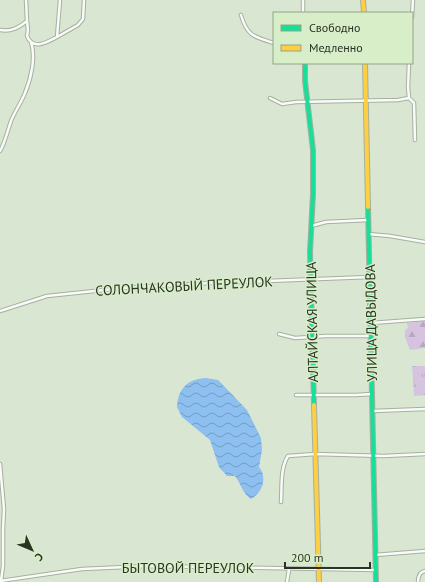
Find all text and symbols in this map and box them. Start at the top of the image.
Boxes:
legend [273,12,413,64]
text: Свободно [309,20,360,35]
text: Медленно [309,40,363,55]
street label: АЛТАЙСКАЯ УЛИЦА [302,261,322,383]
street label: УЛИЦА ДАВЫДОВА [361,263,381,382]
street label: СОЛОНЧАКОВЫЙ ПЕРЕУЛОК [95,272,274,300]
north arrow [12,530,52,570]
scale bar [285,544,370,570]
text: С [32,550,46,564]
text: 200 m [291,550,324,565]
street label: БЫТОВОЙ ПЕРЕУЛОК [122,559,255,577]

